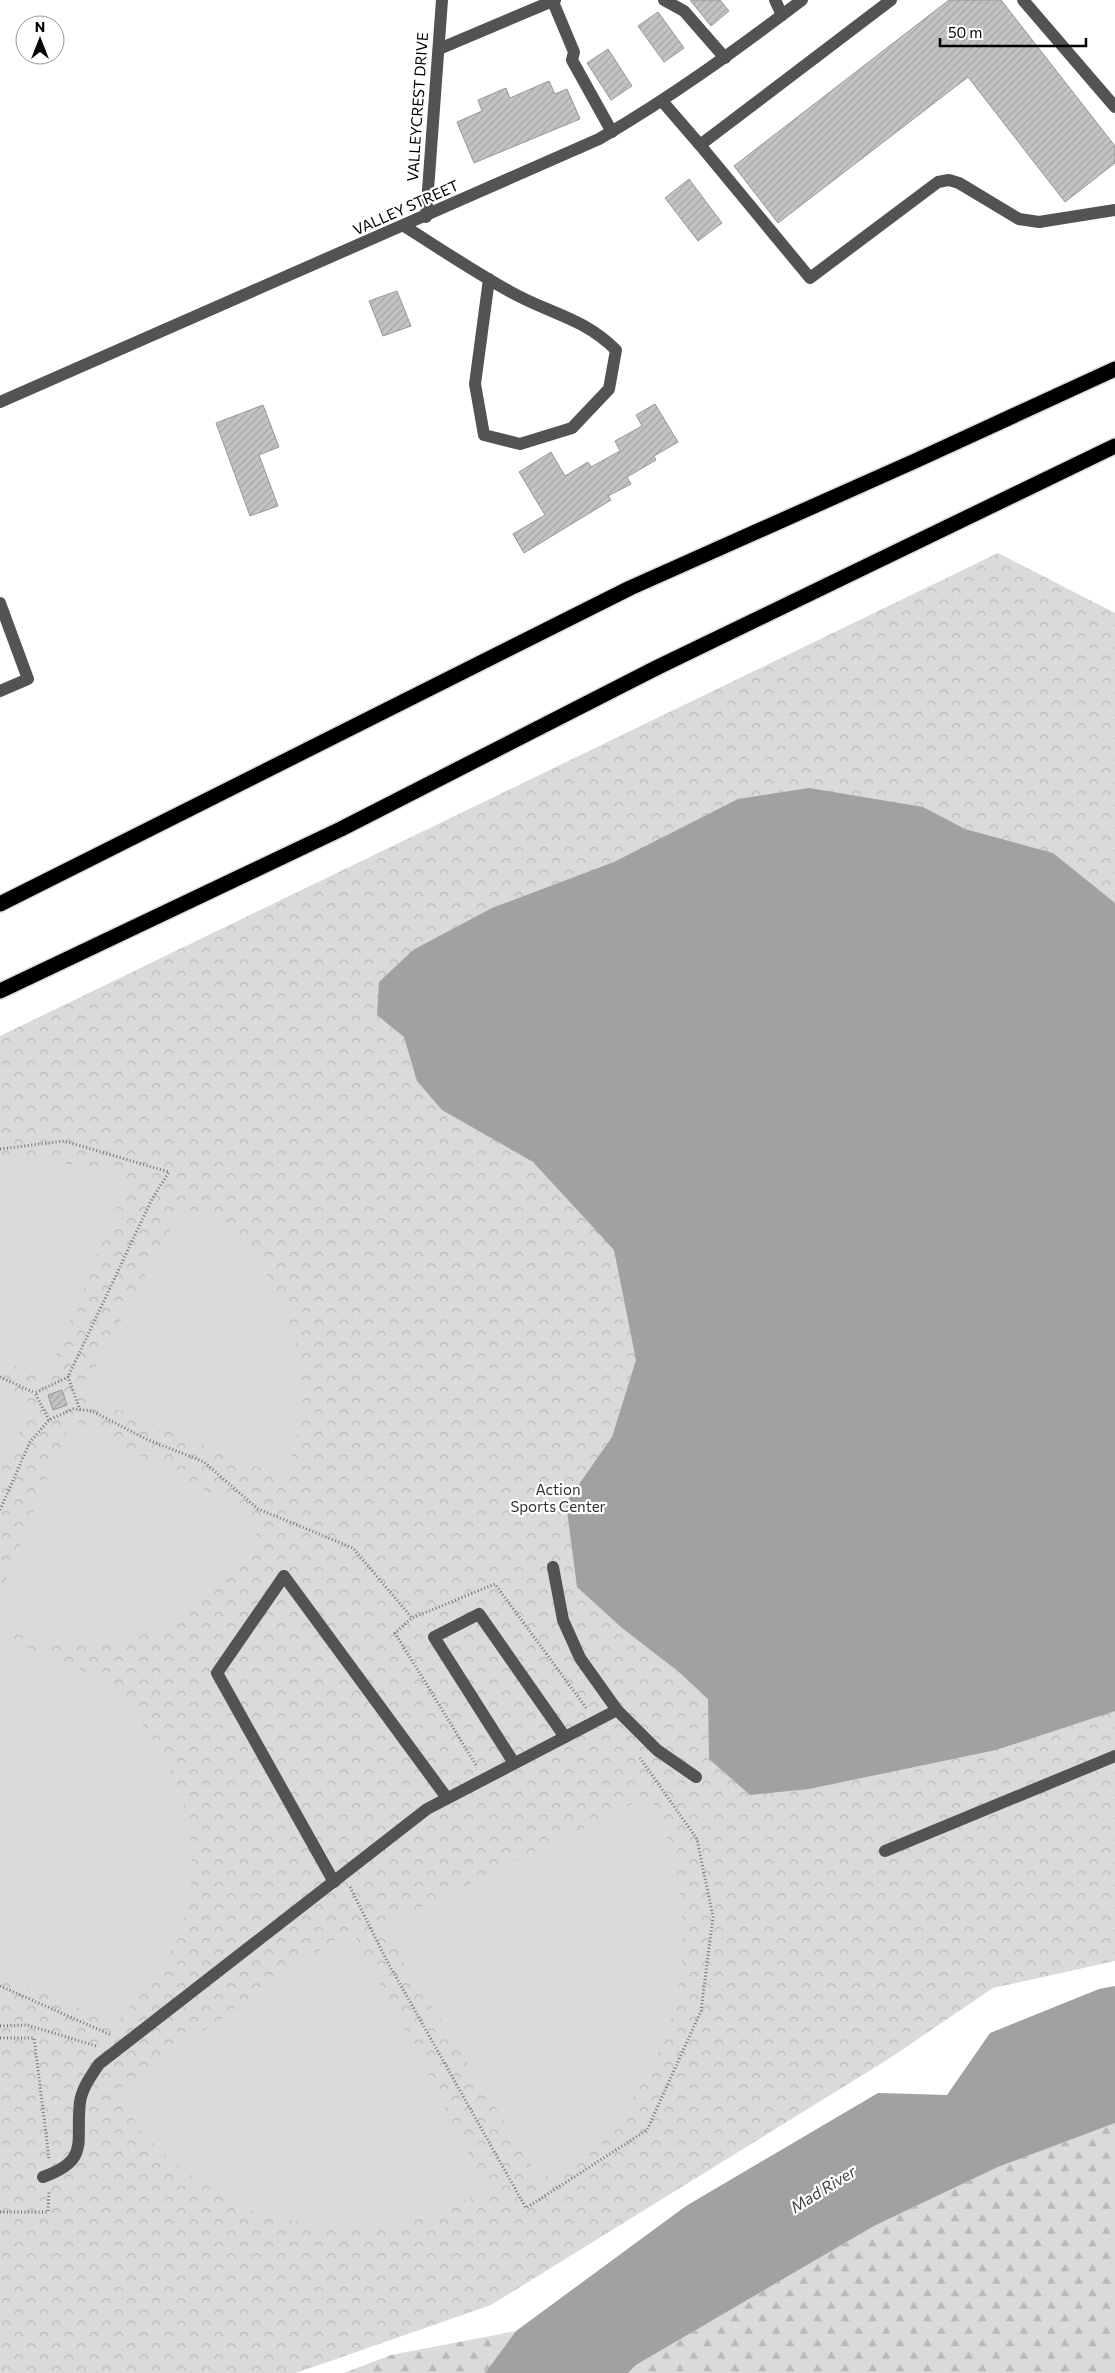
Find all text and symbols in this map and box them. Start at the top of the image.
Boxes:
north arrow [15,15,65,65]
scale bar [940,15,1086,47]
text: N [35,18,45,35]
text: 50 m [948,23,982,41]
street label: VALLEYCREST DRIVE [403,32,431,182]
street label: VALLEY STREET [350,176,462,238]
park label: Action Sports Center [510,1480,606,1515]
water label: Mad River [787,2161,859,2216]

